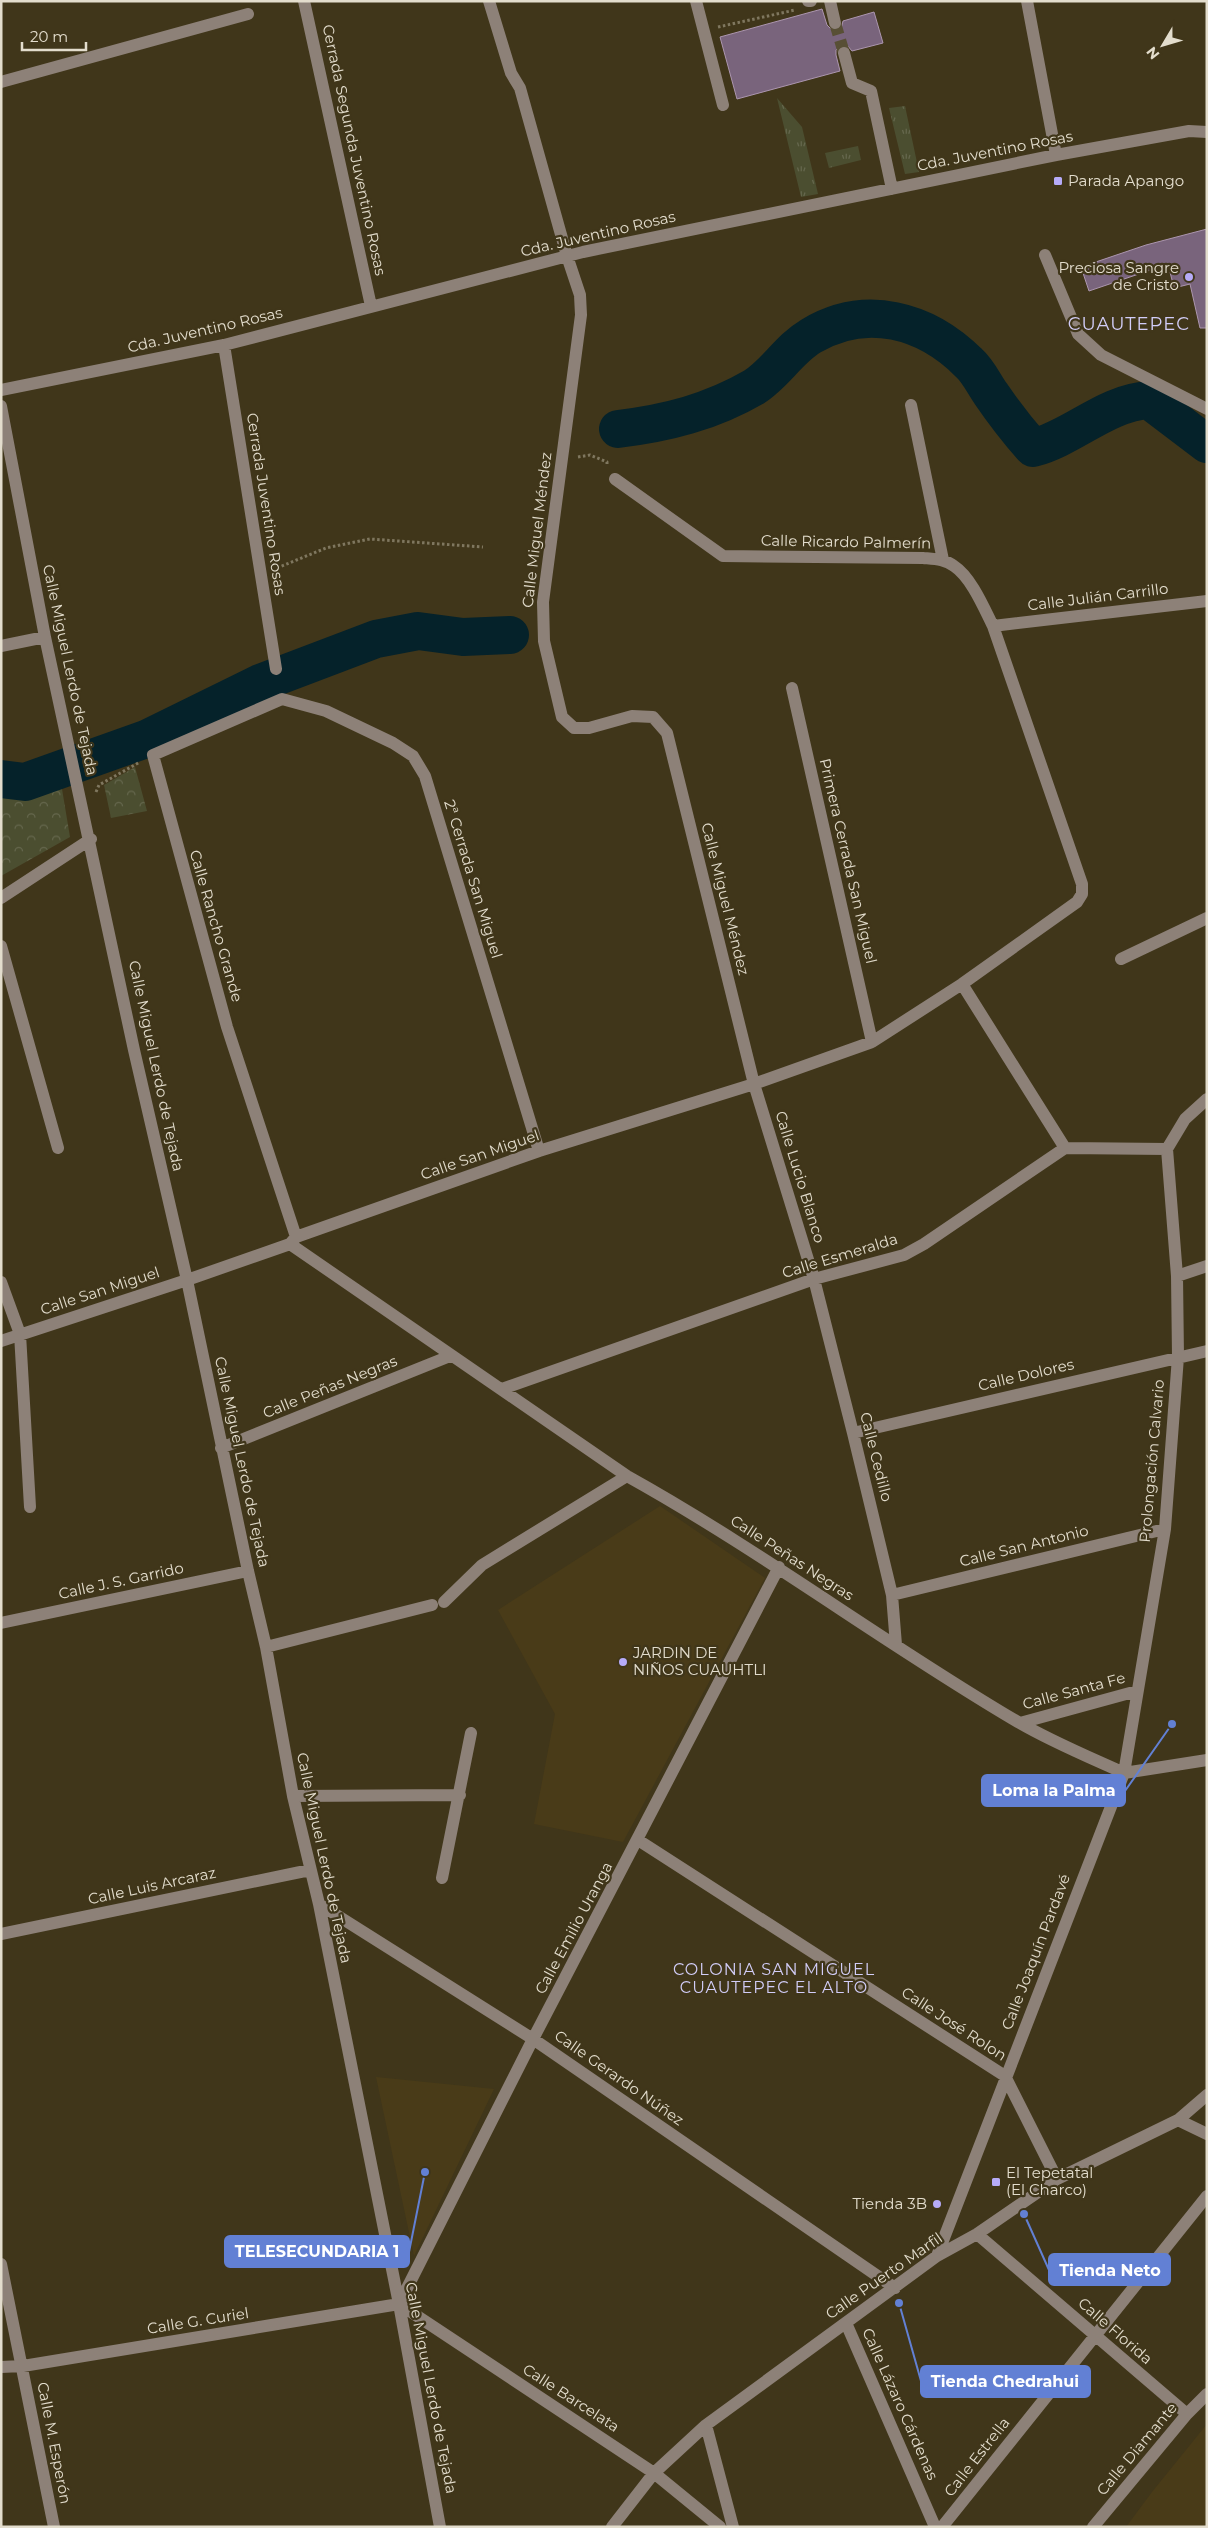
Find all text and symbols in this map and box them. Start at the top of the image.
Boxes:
scale bar [22,20,86,52]
north arrow [1138,20,1188,70]
street label: Cerrada Segunda Juventino Rosas [319,23,390,277]
text: 20 m [30,27,68,46]
text: N [1142,43,1163,63]
street label: Cda. Juventino Rosas [915,126,1074,175]
place label: Parada Apango [1068,171,1184,190]
marker: Parada Apango [1052,175,1064,187]
street label: Cda. Juventino Rosas [519,206,677,261]
place label: Preciosa Sangre de Cristo [1058,258,1179,294]
marker: Preciosa Sangre de Cristo [1183,271,1195,283]
street label: Cda. Juventino Rosas [126,302,284,357]
district label: CUAUTEPEC [1068,313,1190,335]
street label: Cerrada Juventino Rosas [243,411,290,597]
street label: Calle Miguel Méndez [518,451,556,609]
street label: Calle Ricardo Palmerín [761,531,931,552]
street label: Calle Miguel Lerdo de Tejada [39,563,102,777]
street label: Calle Julián Carrillo [1026,578,1169,615]
street label: Primera Cerrada San Miguel [816,756,881,965]
street label: 2ª Cerrada San Miguel [440,797,507,960]
street label: Calle Miguel Méndez [697,821,754,977]
street label: Calle Rancho Grande [186,848,247,1004]
street label: Calle Miguel Lerdo de Tejada [125,959,188,1173]
street label: Calle Lucio Blanco [771,1109,830,1245]
street label: Calle San Miguel [418,1125,542,1184]
street label: Calle Esmeralda [780,1229,900,1282]
street label: Calle San Miguel [38,1262,162,1319]
street label: Calle Peñas Negras [260,1351,400,1422]
street label: Calle Dolores [976,1354,1076,1395]
street label: Calle Miguel Lerdo de Tejada [211,1355,274,1569]
street label: Prolongación Calvario [1135,1379,1168,1543]
street label: Calle Cedillo [856,1410,897,1504]
street label: Calle Peñas Negras [727,1511,858,1605]
street label: Calle San Antonio [957,1520,1090,1571]
street label: Calle J. S. Garrido [57,1558,185,1603]
place label: JARDIN DE NIÑOS CUAUHTLI [632,1643,767,1679]
marker: JARDIN DE NIÑOS CUAUHTLI [617,1656,629,1668]
street label: Calle Santa Fe [1020,1668,1127,1713]
street label: Calle Miguel Lerdo de Tejada [293,1751,356,1965]
callout: Loma la Palma [982,1775,1125,1806]
text: Loma la Palma [992,1781,1116,1800]
street label: Calle Emilio Uranga [531,1858,617,1997]
street label: Calle Luis Arcaraz [86,1863,218,1908]
street label: Calle Joaquín Pardavé [997,1871,1074,2033]
district label: COLONIA SAN MIGUEL CUAUTEPEC EL ALTO [673,1960,875,1997]
street label: Calle José Rolon [898,1983,1010,2065]
street label: Calle Gerardo Núñez [551,2026,688,2130]
place label: El Tepetatal (El Charco) [1006,2163,1093,2199]
marker: El Tepetatal (El Charco) [990,2176,1002,2188]
place label: Tienda 3B [852,2194,927,2213]
marker: Tienda 3B [931,2198,943,2210]
street label: Calle Puerto Marfil [822,2228,946,2323]
callout: TELESECUNDARIA 1 [225,2236,409,2267]
text: TELESECUNDARIA 1 [235,2242,399,2261]
callout: Tienda Neto [1049,2254,1170,2285]
text: Tienda Neto [1059,2261,1161,2280]
street label: Calle Miguel Lerdo de Tejada [402,2280,461,2495]
street label: Calle Florida [1074,2293,1156,2368]
street label: Calle G. Curiel [146,2303,250,2338]
street label: Calle Lázaro Cárdenas [858,2325,943,2483]
street label: Calle Barcelata [519,2359,623,2436]
callout: Tienda Chedrahui [921,2366,1090,2397]
text: Tienda Chedrahui [931,2372,1079,2391]
street label: Calle M. Esperón [33,2380,76,2505]
street label: Calle Diamante [1092,2398,1181,2499]
street label: Calle Estrella [940,2413,1014,2500]

